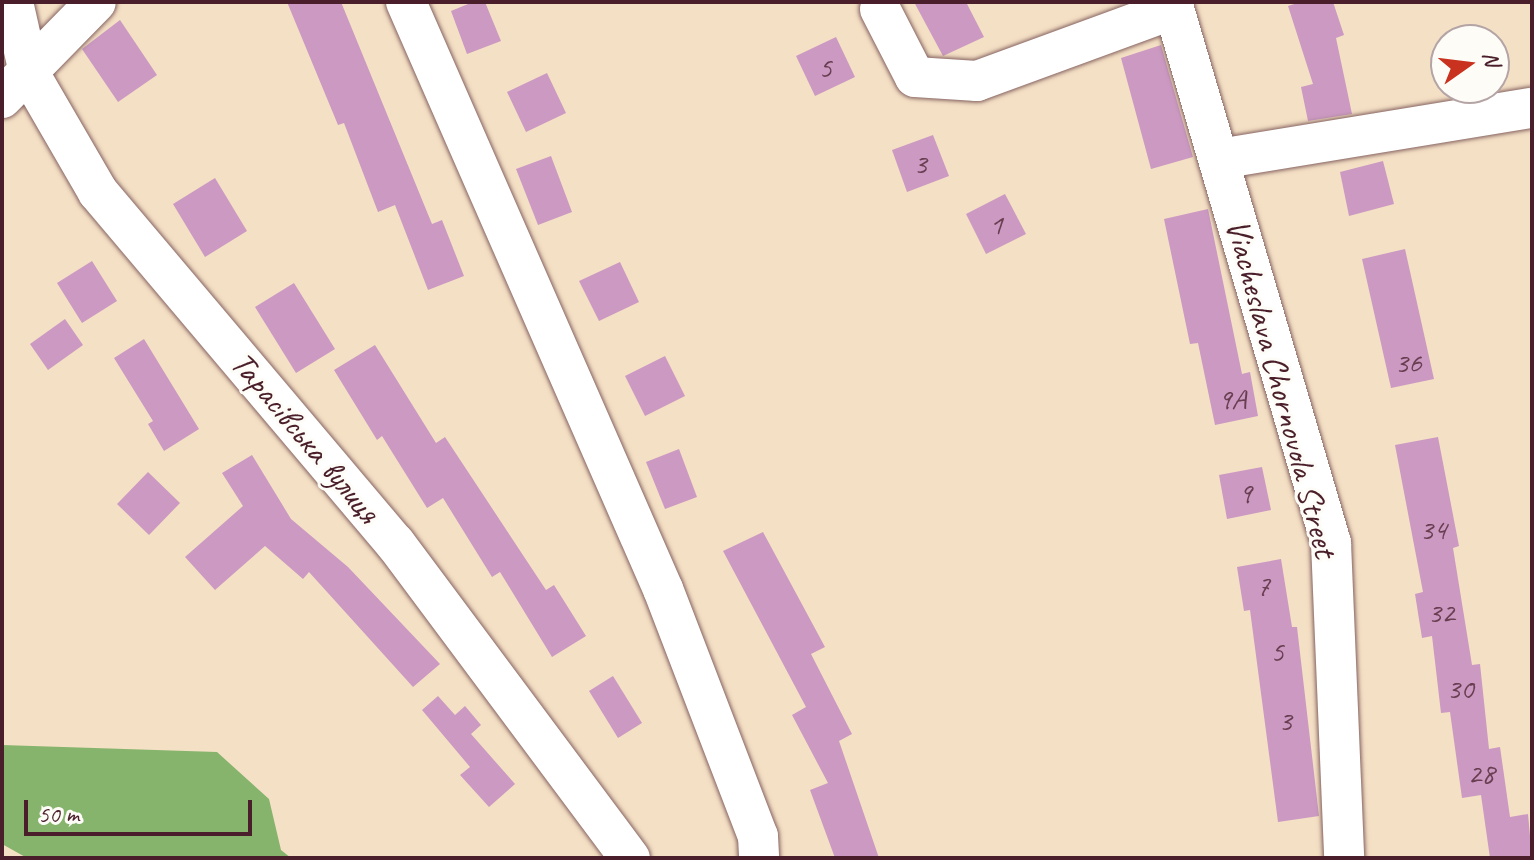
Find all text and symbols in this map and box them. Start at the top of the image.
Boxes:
north arrow [1430,24,1510,104]
house number: 5 [818,49,832,85]
text: N [1476,49,1507,69]
house number: 3 [913,145,927,181]
house number: 1 [989,206,1003,242]
street label: Viacheslava Chornovola Street [1217,214,1347,562]
street label: Тарасівська вулиця [222,343,390,531]
house number: 36 [1395,344,1421,380]
house number: 9А [1218,381,1246,417]
house number: 9 [1238,475,1252,511]
house number: 34 [1420,511,1446,547]
house number: 7 [1256,567,1270,603]
house number: 32 [1428,594,1454,630]
house number: 5 [1270,633,1284,669]
house number: 30 [1447,670,1473,706]
house number: 3 [1278,702,1292,738]
house number: 28 [1468,755,1494,791]
scale bar [28,784,256,834]
text: 50 m [38,799,79,829]

